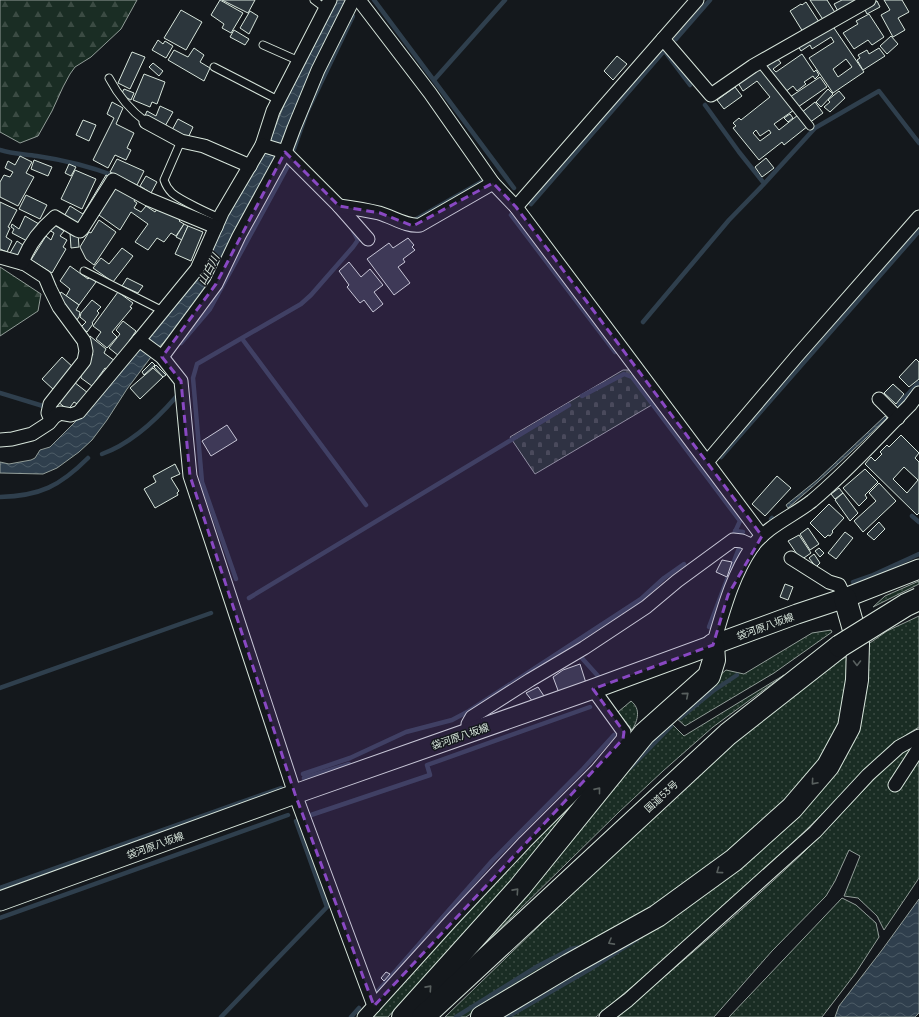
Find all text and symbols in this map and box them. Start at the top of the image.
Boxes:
water label: 山白川 [194,250,223,287]
street label: 袋河原八坂線 [734,609,796,643]
one-way arrow [853,660,861,666]
one-way arrow [681,693,689,700]
street label: 袋河原八坂線 [429,720,491,752]
street label: 国道53号 [641,777,681,815]
one-way arrow [812,777,819,785]
one-way arrow [593,788,600,795]
street label: 袋河原八坂線 [124,828,186,862]
one-way arrow [717,866,724,873]
one-way arrow [511,888,518,896]
one-way arrow [608,937,615,944]
one-way arrow [424,985,432,993]

